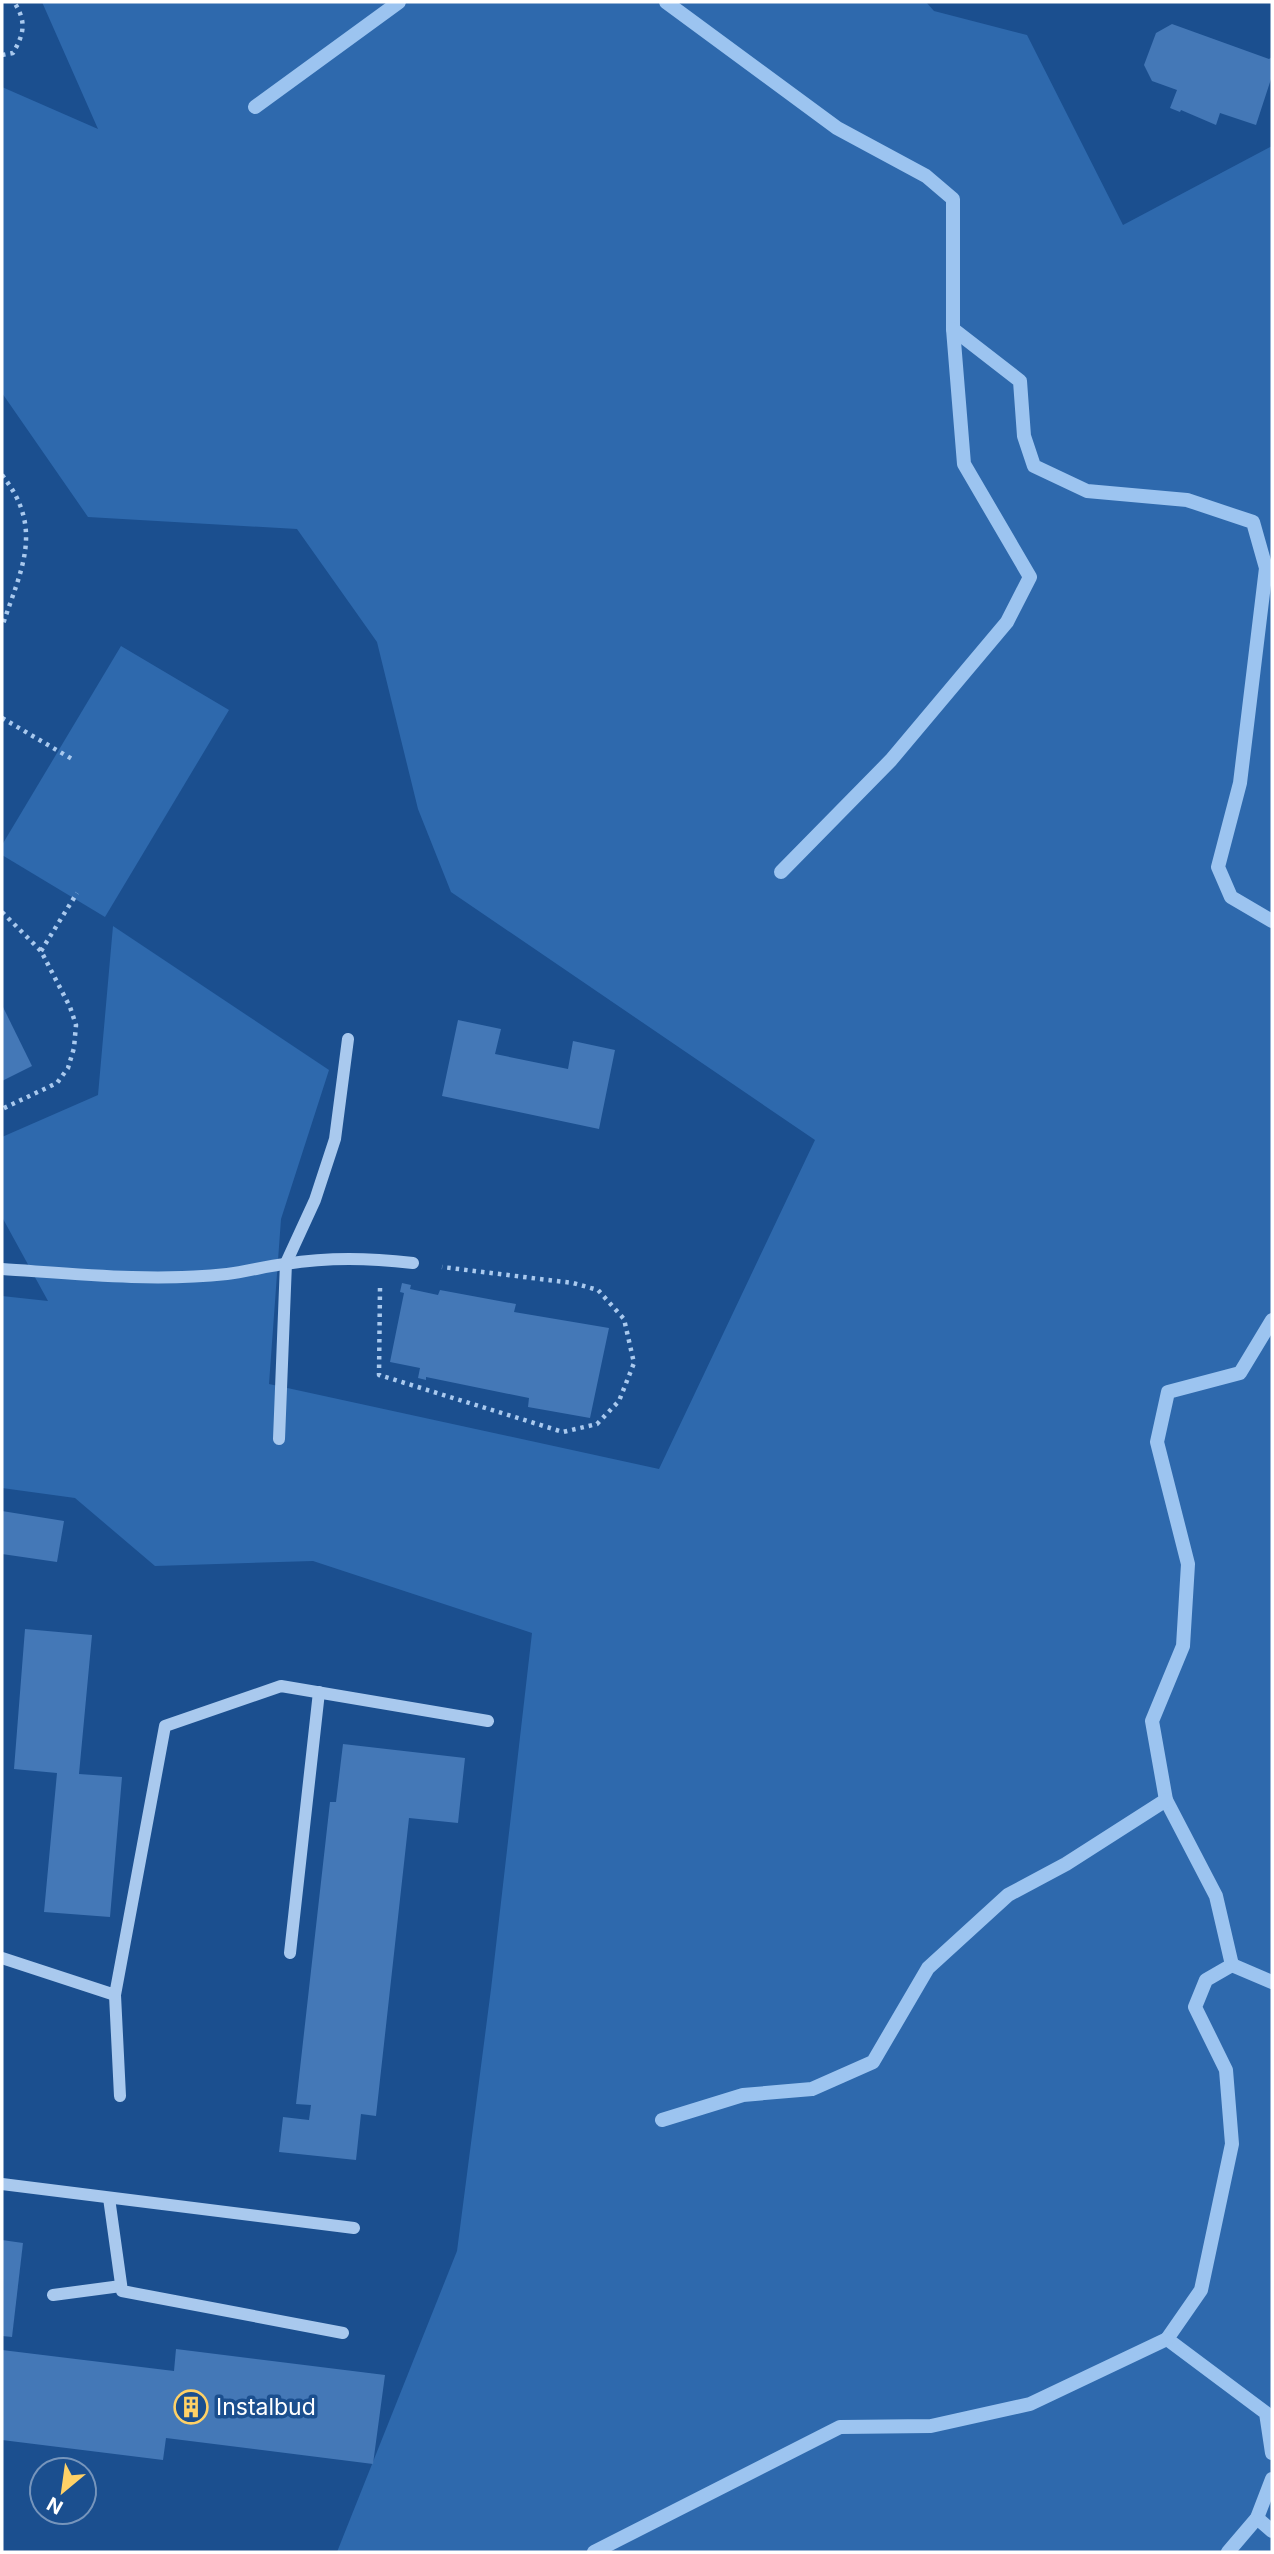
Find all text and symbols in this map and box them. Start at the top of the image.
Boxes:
building icon: Instalbud [172,2388,210,2426]
place label: Instalbud [216,2393,316,2421]
north arrow [28,2456,98,2526]
text: N [43,2492,67,2519]

